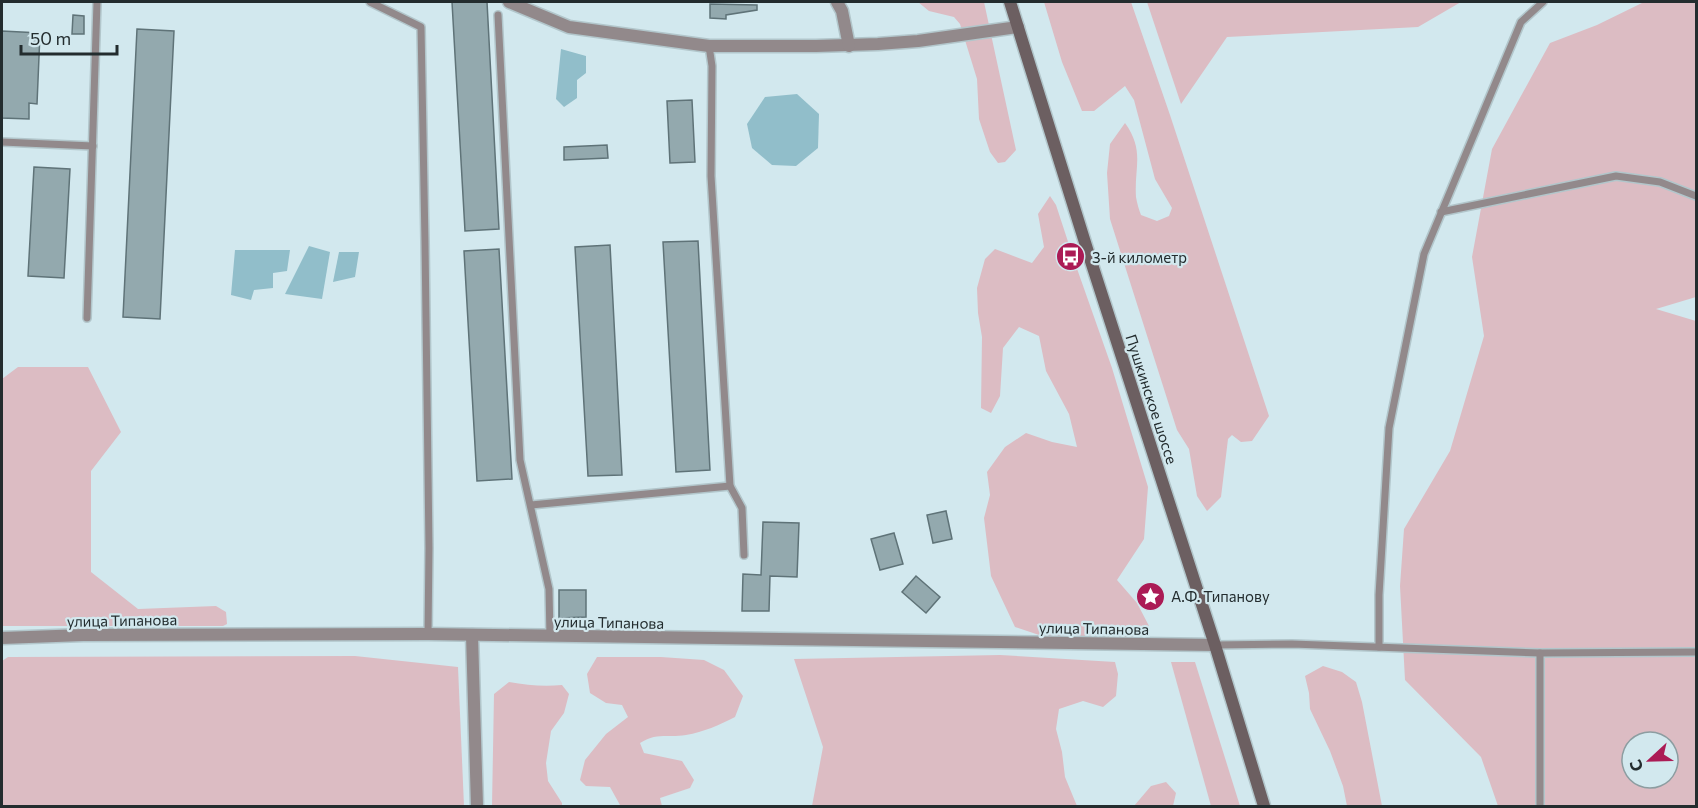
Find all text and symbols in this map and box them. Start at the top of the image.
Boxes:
scale bar [21,18,117,56]
text: 50 m [30,27,71,49]
bus stop icon: 3-й километр [1055,241,1087,273]
place label: 3-й километр [1092,248,1187,266]
street label: Пушкинское шоссе [1122,332,1182,466]
place icon: А.Ф. Типанову [1134,580,1166,612]
place label: А.Ф. Типанову [1171,587,1270,605]
street label: улица Типанова [67,610,177,630]
street label: улица Типанова [554,612,664,632]
street label: улица Типанова [1039,618,1149,638]
north arrow [1620,730,1680,790]
text: С [1625,757,1646,774]

